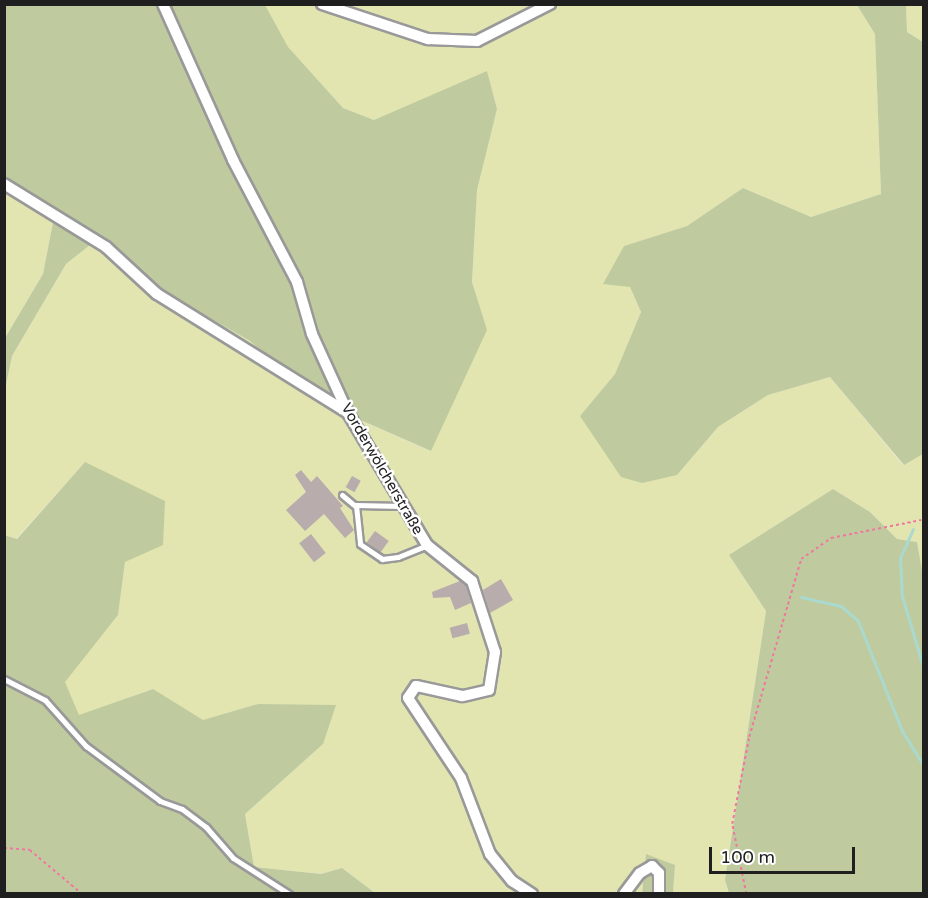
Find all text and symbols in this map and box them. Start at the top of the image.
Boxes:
street label: Vorderwölcherstraße [337,400,427,538]
scale bar [712,835,858,873]
text: 100 m [720,846,775,868]

